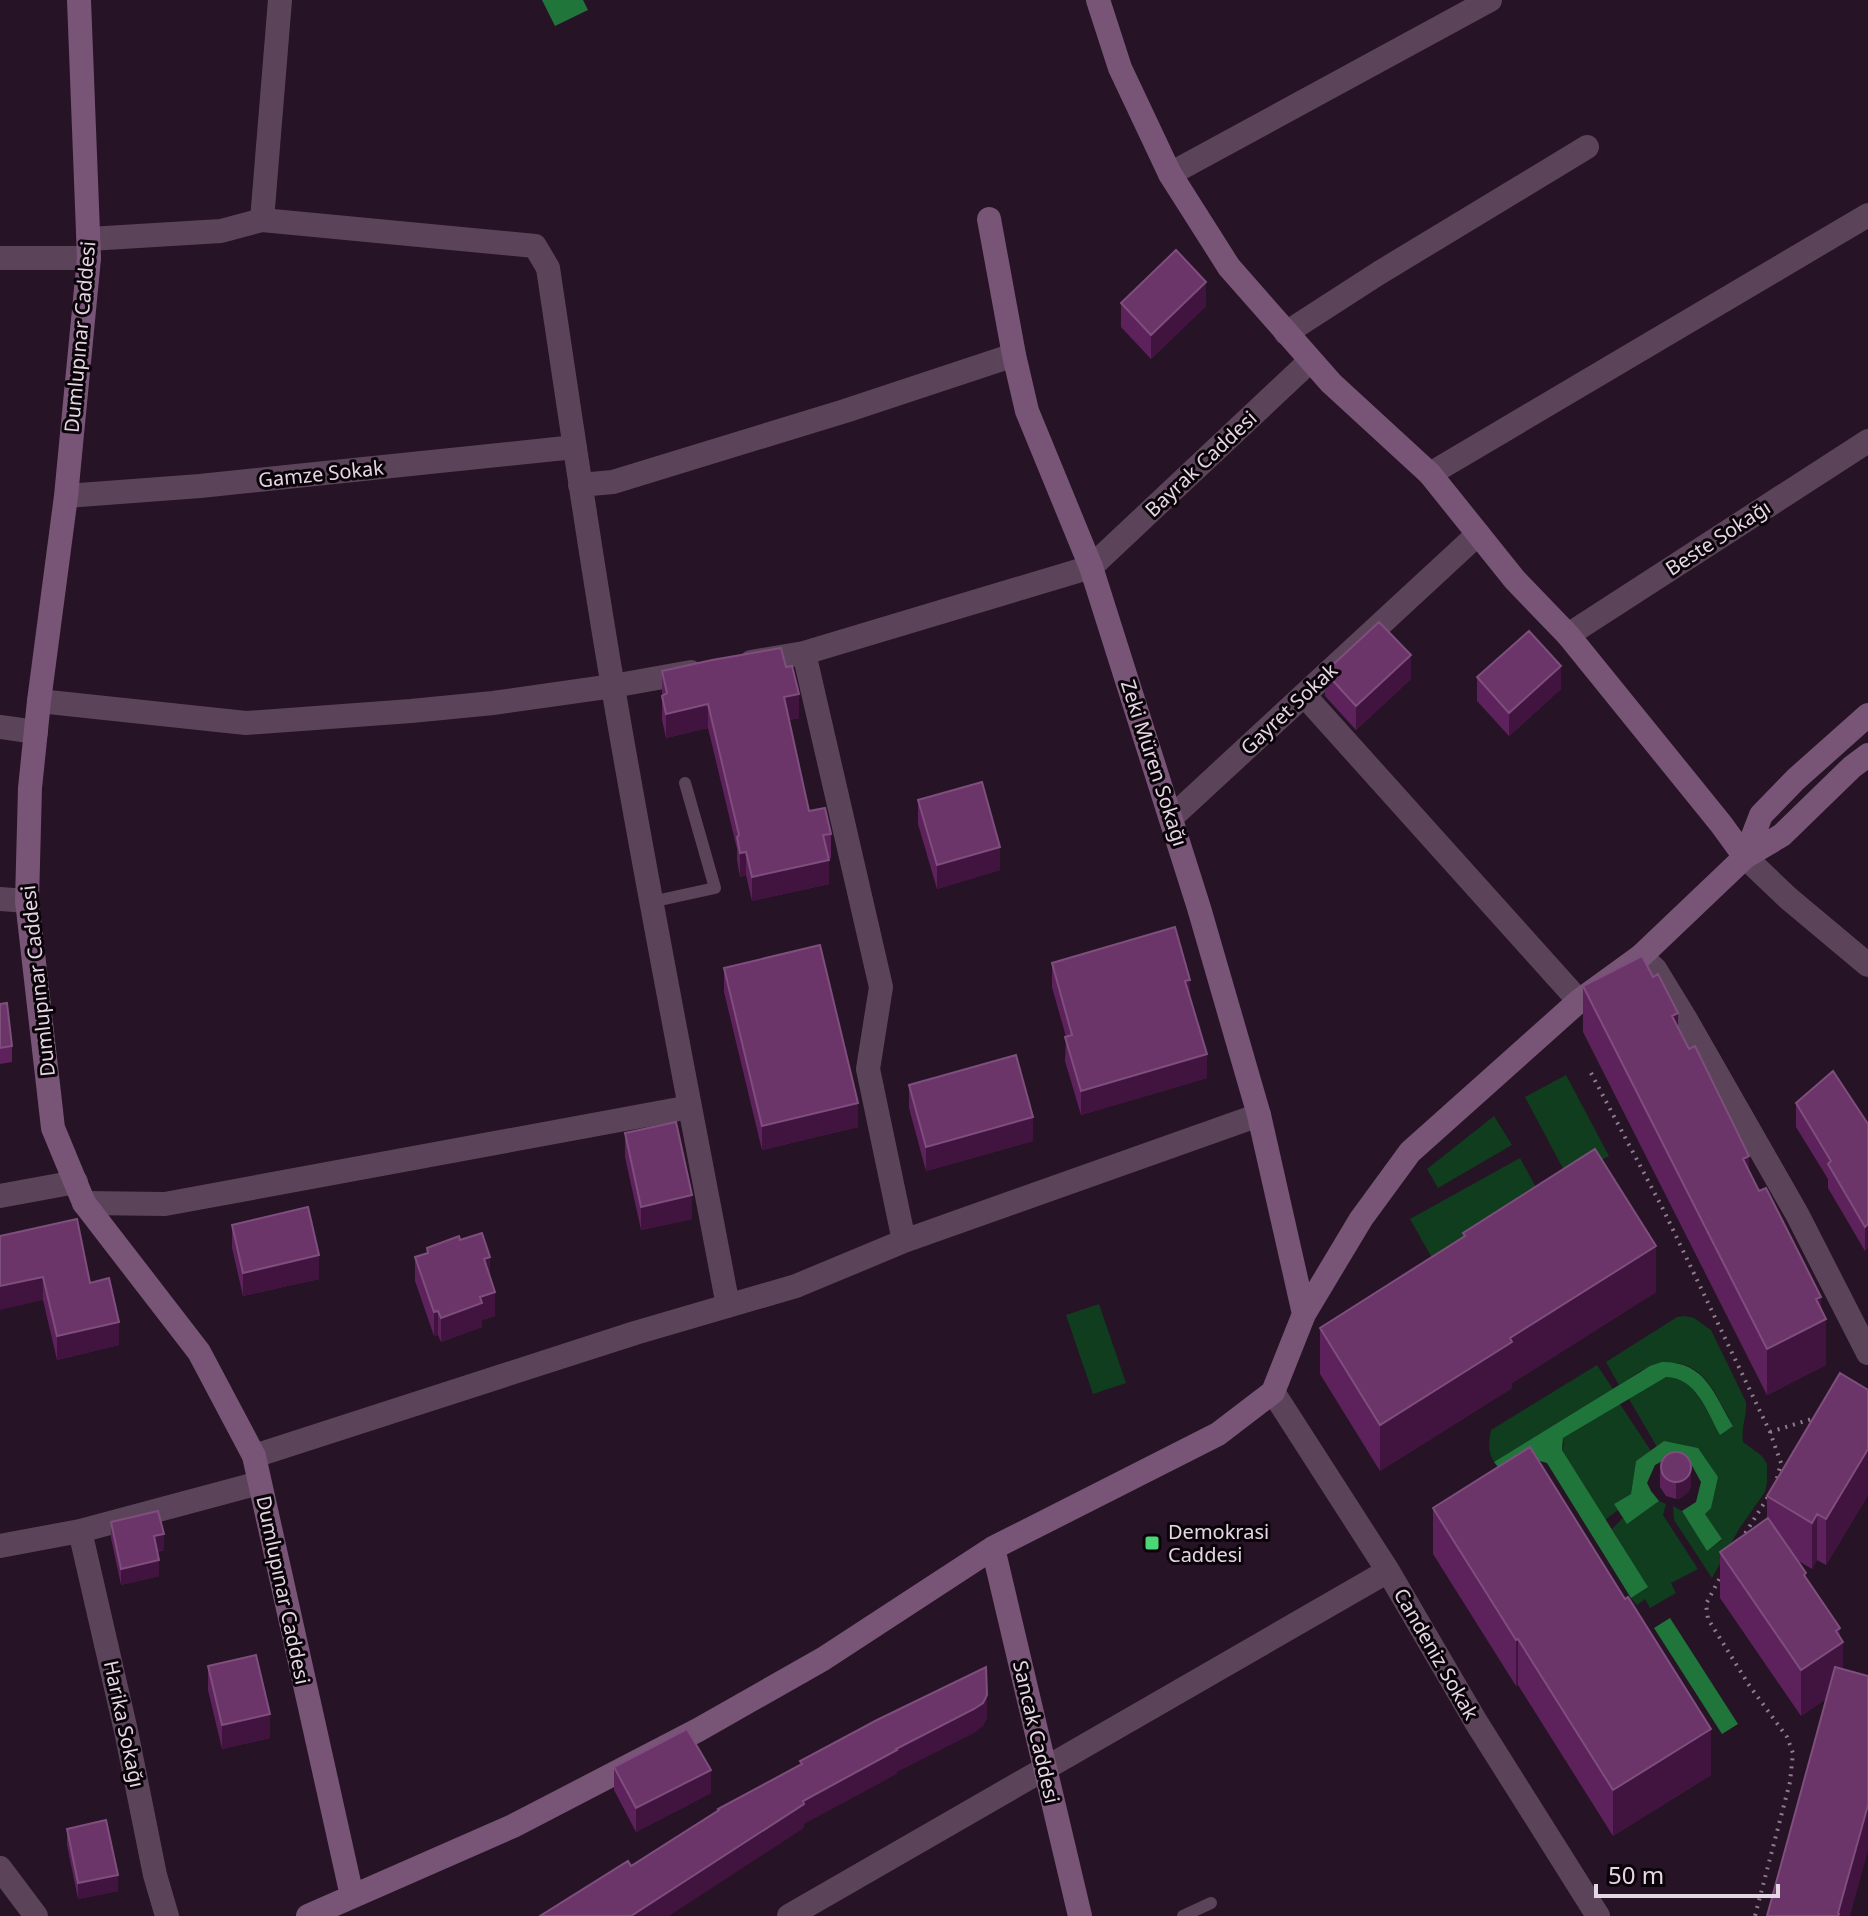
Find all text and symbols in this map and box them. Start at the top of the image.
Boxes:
street label: Dumlupınar Caddesi [58,240,101,434]
street label: Bayrak Caddesi [1139,405,1262,523]
street label: Gamze Sokak [257,453,385,494]
street label: Beste Sokağı [1660,494,1775,582]
street label: Gayret Sokak [1234,657,1343,761]
street label: Zeki Müren Sokağı [1115,676,1194,849]
street label: Dumlupınar Caddesi [14,884,61,1078]
street label: Dumlupınar Caddesi [250,1493,317,1687]
place label: Demokrasi Caddesi [1168,1518,1269,1568]
marker: Demokrasi Caddesi [1143,1534,1161,1552]
street label: Candeniz Sokak [1388,1583,1485,1725]
street label: Harika Sokağı [98,1658,151,1790]
street label: Sancak Caddesi [1007,1658,1066,1806]
scale bar [1596,1848,1778,1898]
text: 50 m [1608,1858,1664,1891]

